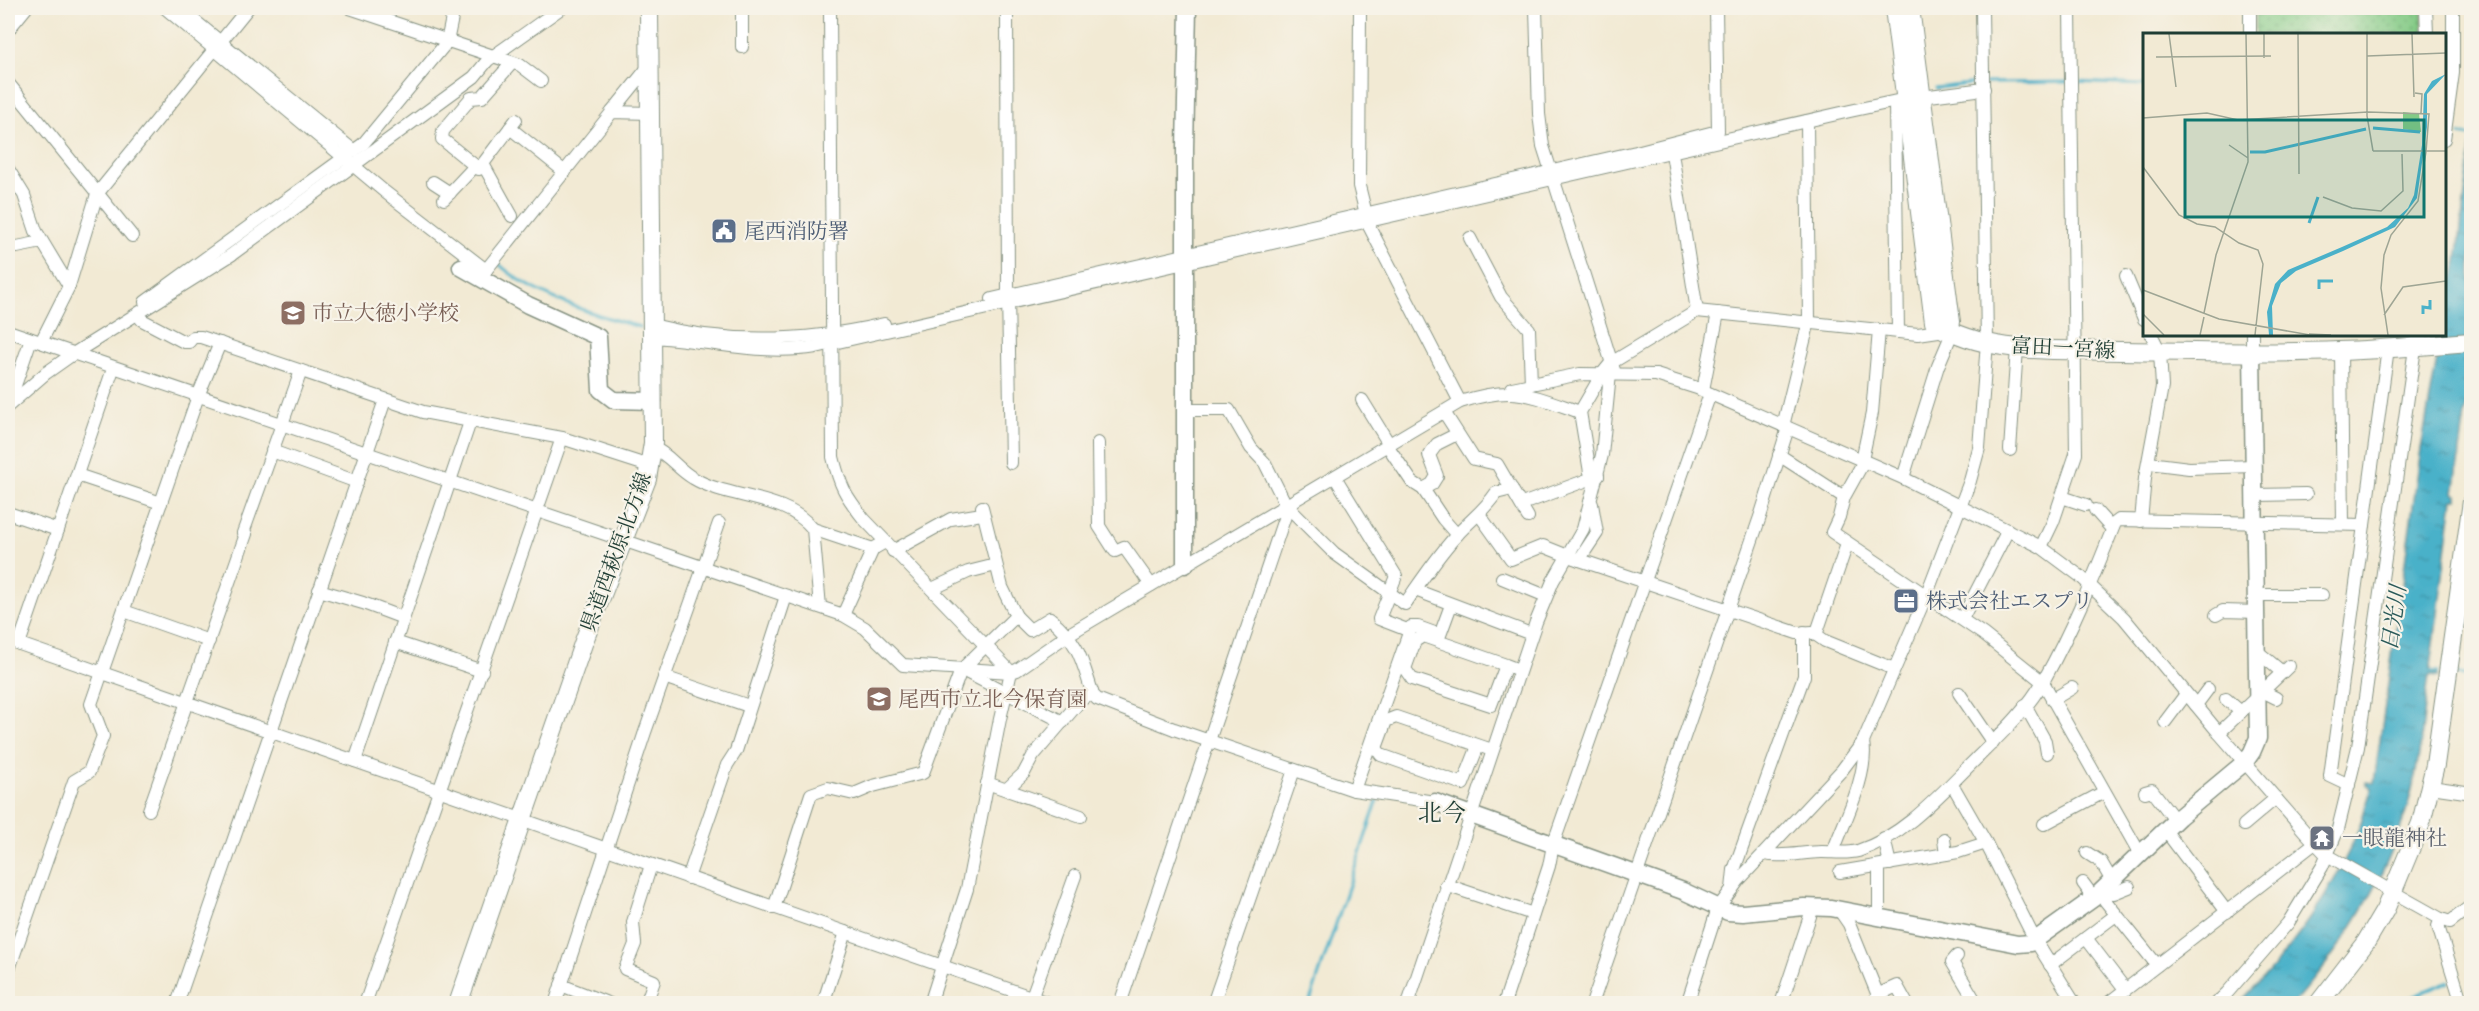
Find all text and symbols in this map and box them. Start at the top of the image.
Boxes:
inset map [2143,33,2446,336]
public building icon: 尾西消防署 [709,216,739,246]
place label: 尾西消防署 [744,217,849,244]
school or university icon: 市立大徳小学校 [278,298,308,328]
place label: 市立大徳小学校 [312,299,459,326]
street label: 富田一宮線 [2010,331,2116,364]
street label: 県道西萩原北方線 [574,468,657,635]
water label: 日光川 [2375,581,2413,653]
office icon: 株式会社エスプリ [1891,586,1921,616]
place label: 株式会社エスプリ [1926,587,2093,614]
school or university icon: 尾西市立北今保育園 [864,684,894,714]
place label: 尾西市立北今保育園 [898,685,1087,712]
district label: 北今 [1418,797,1466,828]
temple icon: 一眼龍神社 [2307,823,2337,853]
place label: 一眼龍神社 [2342,824,2447,851]

